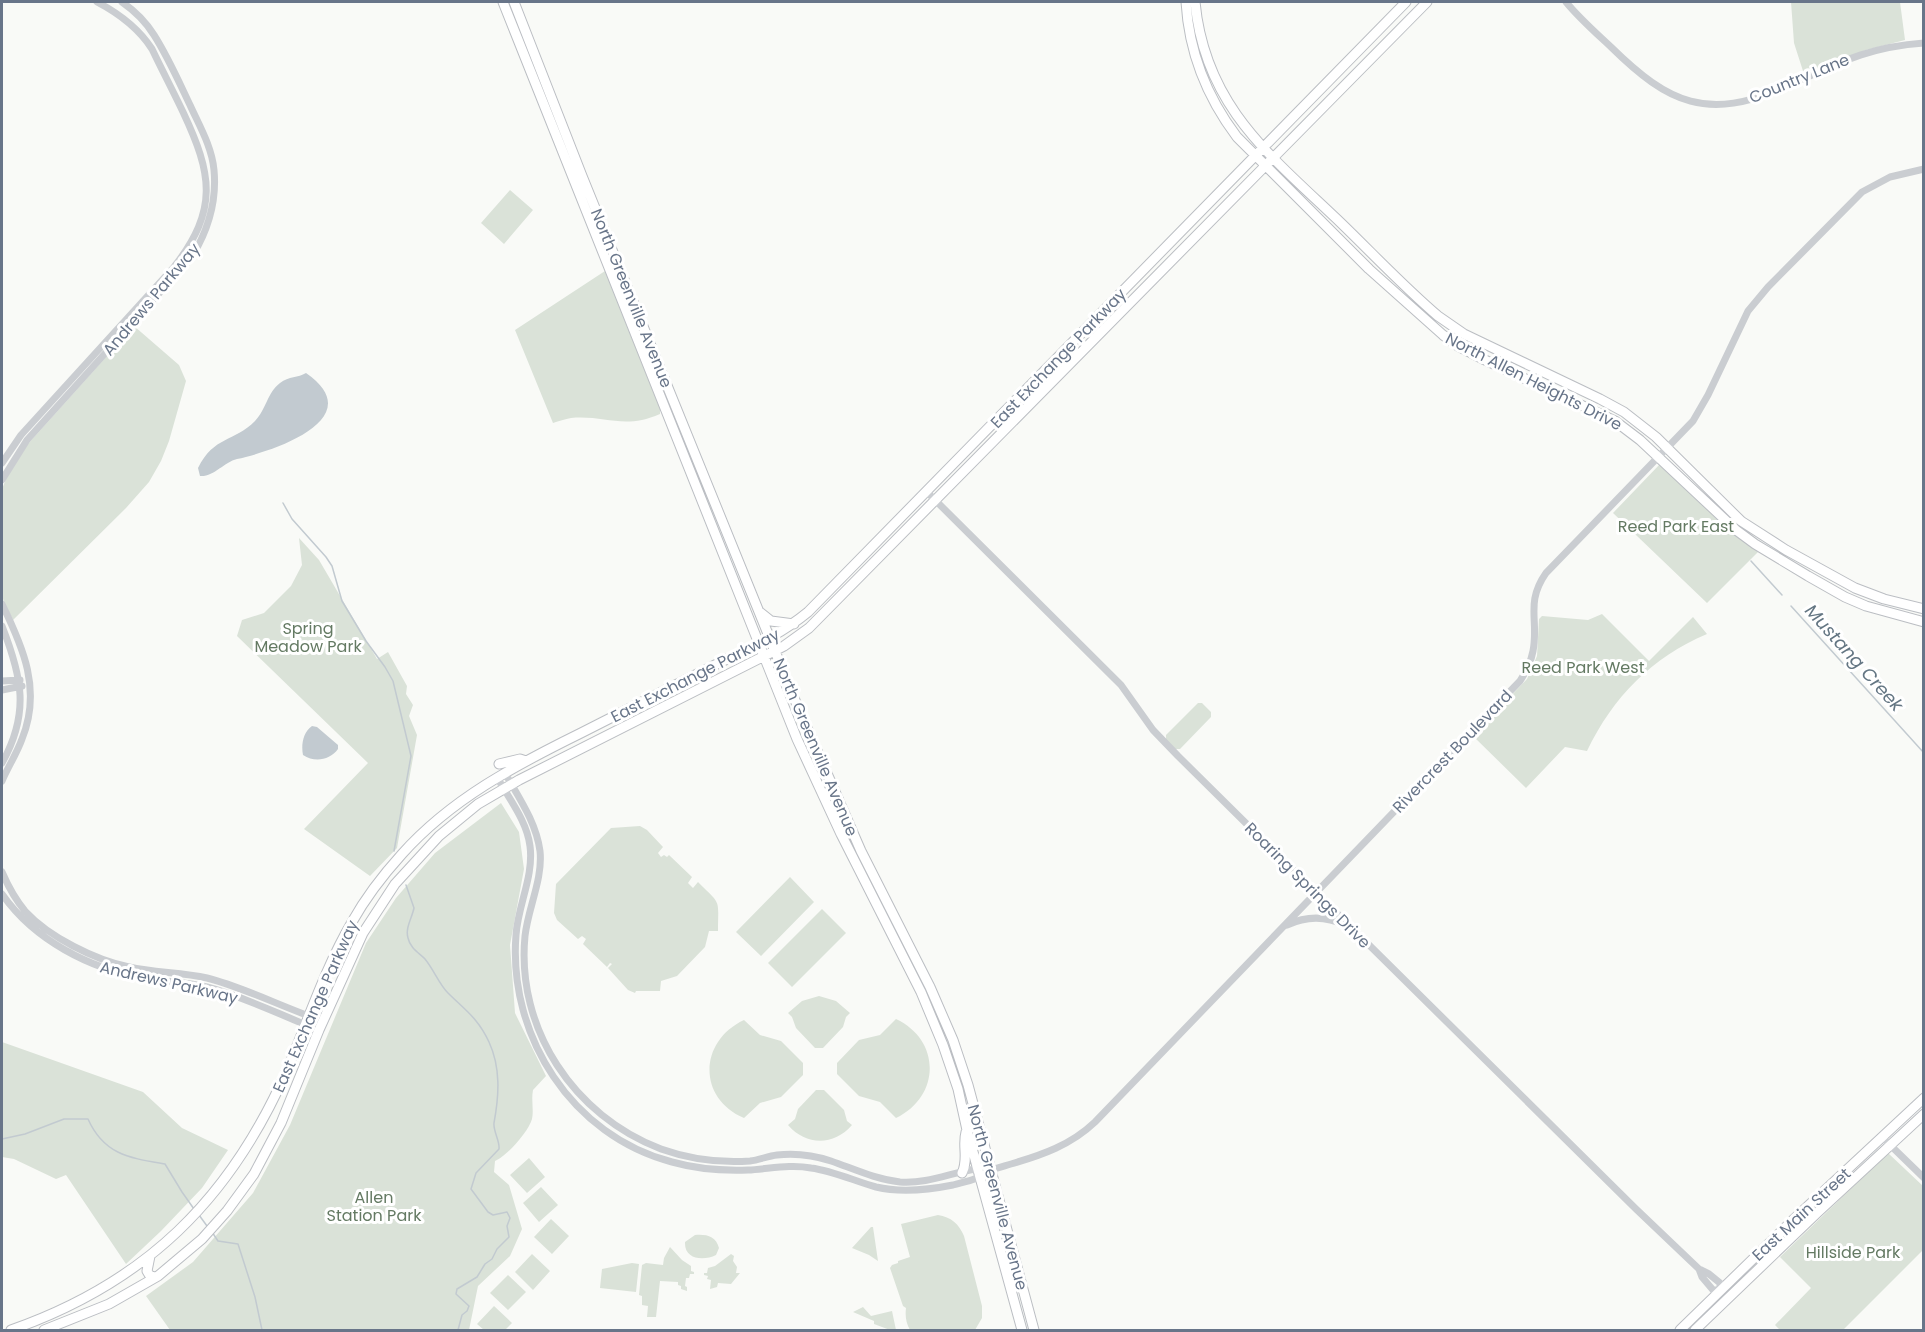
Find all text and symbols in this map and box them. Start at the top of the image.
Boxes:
street label: Country Lane [1746,48,1853,109]
street label: North Greenville Avenue [585,205,678,391]
street label: Andrews Parkway [97,238,205,361]
street label: East Exchange Parkway [985,283,1131,433]
street label: North Allen Heights Drive [1441,327,1626,436]
park label: Reed Park East [1618,515,1734,538]
water label: Mustang Creek [1799,599,1910,717]
park label: Spring Meadow Park [254,617,362,658]
street label: East Exchange Parkway [607,623,784,728]
street label: North Greenville Avenue [768,655,864,840]
park label: Reed Park West [1522,656,1645,679]
street label: Rivercrest Boulevard [1387,685,1517,818]
street label: Roaring Springs Drive [1239,817,1376,954]
street label: East Exchange Parkway [267,916,364,1096]
street label: Andrews Parkway [98,955,240,1010]
street label: North Greenville Avenue [962,1102,1033,1293]
street label: East Main Street [1747,1162,1856,1266]
park label: Allen Station Park [327,1186,422,1227]
park label: Hillside Park [1806,1241,1901,1264]

